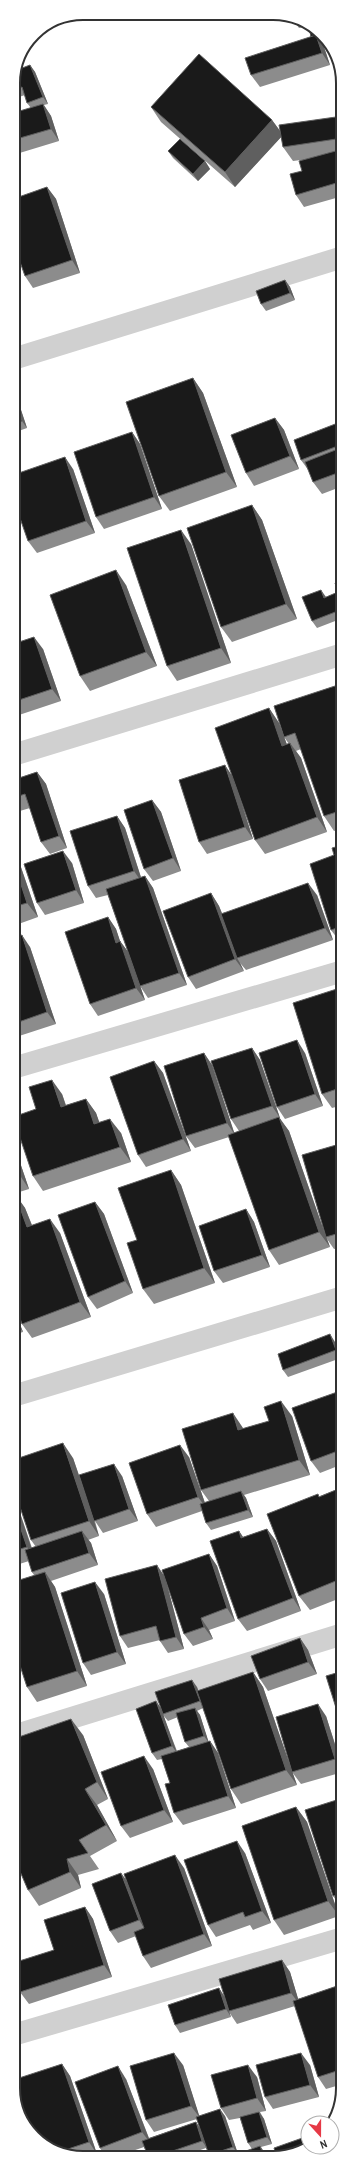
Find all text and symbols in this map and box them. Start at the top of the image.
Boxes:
north arrow [300,2115,340,2155]
text: N [318,2137,329,2152]

